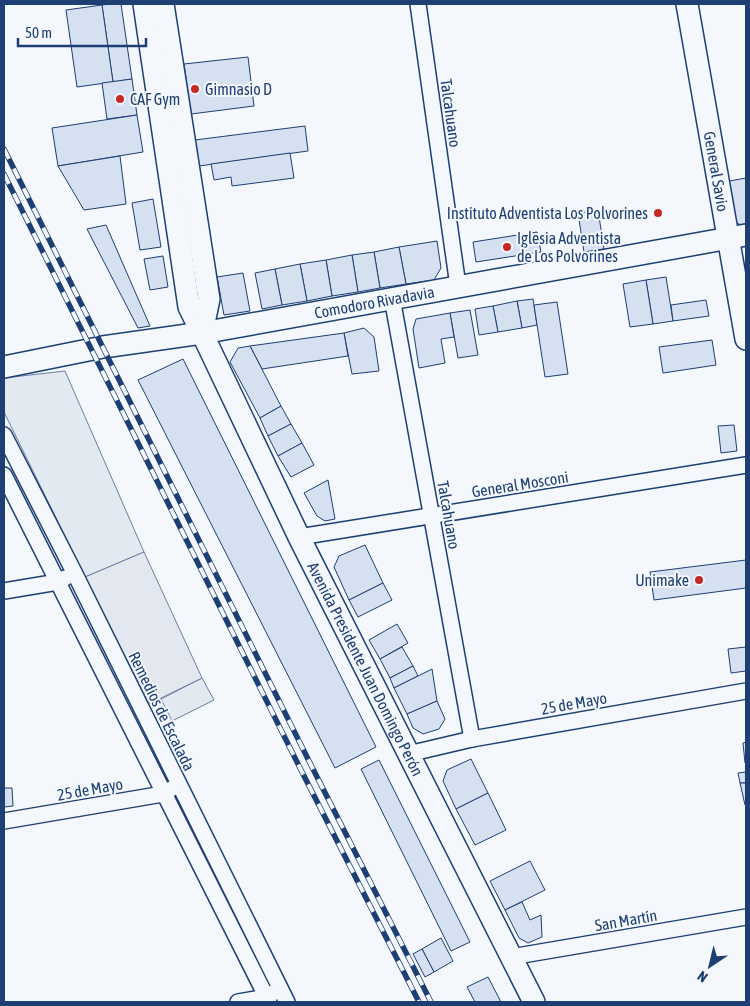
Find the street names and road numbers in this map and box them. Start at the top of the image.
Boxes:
street label: Talcahuano [437,78,465,148]
street label: General Savio [701,130,732,213]
street label: Comodoro Rivadavia [313,282,436,322]
street label: General Mosconi [470,467,570,501]
street label: Talcahuano [434,479,464,551]
street label: Avenida Presidente Juan Domingo Perón [304,559,427,779]
street label: Remedios de Escalada [125,649,199,773]
street label: 25 de Mayo [540,688,608,719]
street label: 25 de Mayo [56,774,124,805]
street label: San Martín [593,906,659,934]

